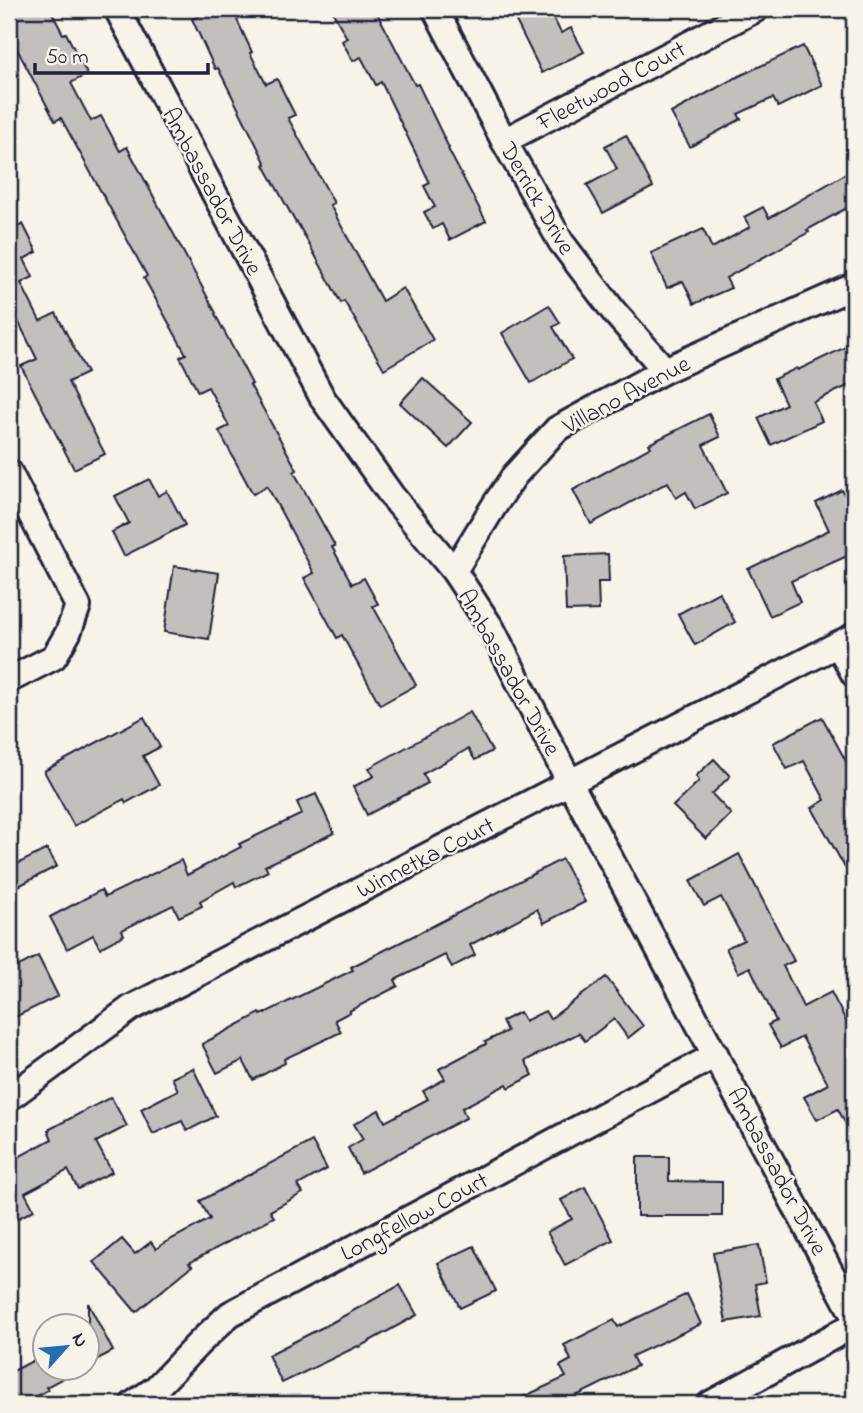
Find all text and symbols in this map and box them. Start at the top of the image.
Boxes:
scale bar [35,32,208,76]
street label: Fleetwood Court [531,33,693,142]
text: 50 m [46,43,89,73]
street label: Ambassador Drive [152,102,270,283]
street label: Derrick Drive [489,136,582,262]
street label: Villano Avenue [556,348,697,445]
street label: Ambassador Drive [447,583,568,763]
street label: Winnetka Court [351,809,501,909]
street label: Ambassador Drive [717,1082,835,1263]
street label: Longfellow Court [335,1164,495,1272]
north arrow [32,1312,102,1382]
text: N [64,1329,94,1352]

